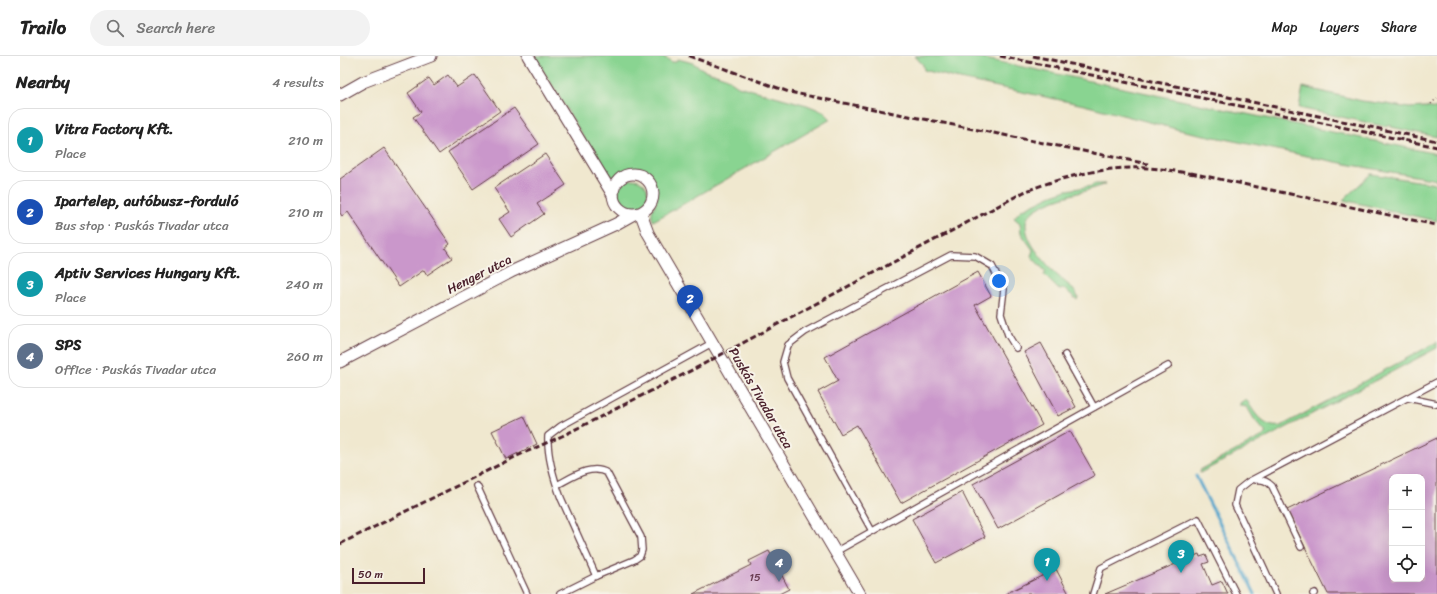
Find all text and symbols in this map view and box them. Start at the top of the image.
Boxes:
search box [90,10,370,46]
text: Trailo [20,11,66,44]
text: Search here [136,15,215,41]
text: Map [1272,15,1297,40]
text: Layers [1319,15,1359,40]
text: Share [1381,15,1417,40]
icon: search [104,17,126,39]
text: Nearby [16,67,70,97]
text: 4 results [272,71,324,94]
text: Vitra Factory Kft. [55,116,174,142]
text: 1 [27,129,33,152]
text: 210 m [288,129,323,152]
text: Place [55,142,86,165]
text: Ipartelep, autóbusz-forduló [55,188,238,214]
text: 2 [26,201,34,224]
text: 210 m [288,201,323,224]
text: Bus stop · Puskás Tivadar utca [55,214,229,237]
street label: Henger utca [442,248,516,300]
text: Aptiv Services Hungary Kft. [55,260,241,286]
your location [989,271,1009,291]
text: 3 [26,273,34,296]
text: 240 m [286,273,323,296]
pin: 2 [677,285,703,318]
text: Place [55,286,86,309]
text: SPS [55,332,81,358]
street label: Puskás Tivadar utca [723,343,800,454]
text: 4 [26,345,34,368]
text: 260 m [287,345,323,368]
text: Office · Puskás Tivadar utca [55,358,216,381]
map controls [1389,474,1425,582]
button: + [1389,474,1425,510]
button: − [1389,510,1425,546]
pin: 3 [1168,540,1194,573]
button: locate [1389,546,1425,582]
pin: 1 [1034,548,1060,581]
pin: 4 [766,549,792,582]
text: 50 m [358,565,383,584]
scale bar [352,566,425,585]
house number: 15 [749,568,761,587]

